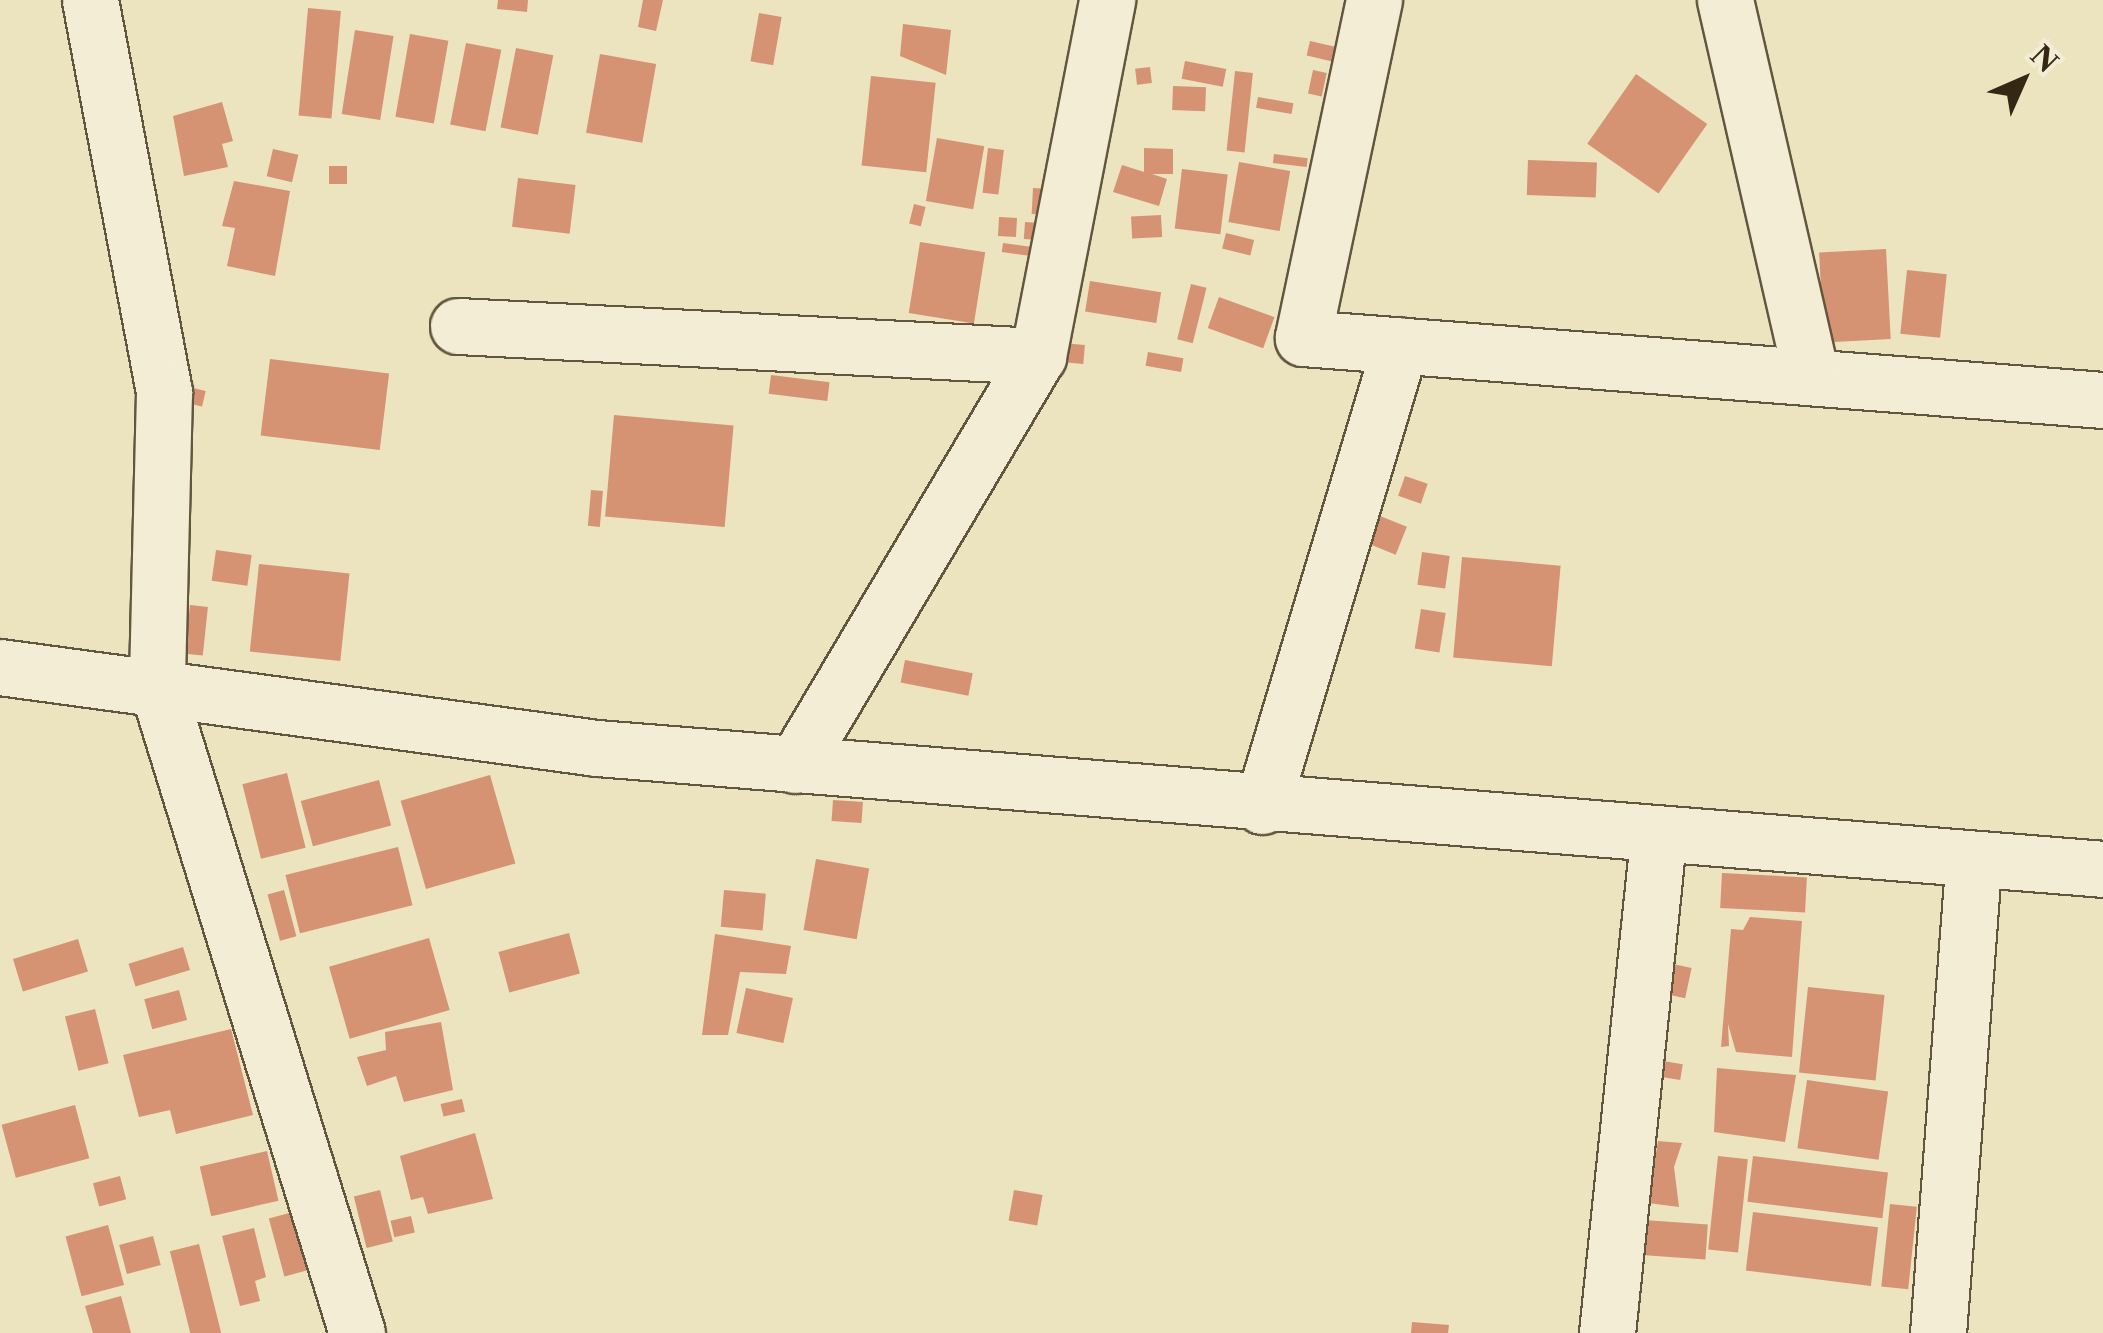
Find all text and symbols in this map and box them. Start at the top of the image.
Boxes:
north arrow [1973,30,2073,130]
text: N [2024,38,2065,79]

